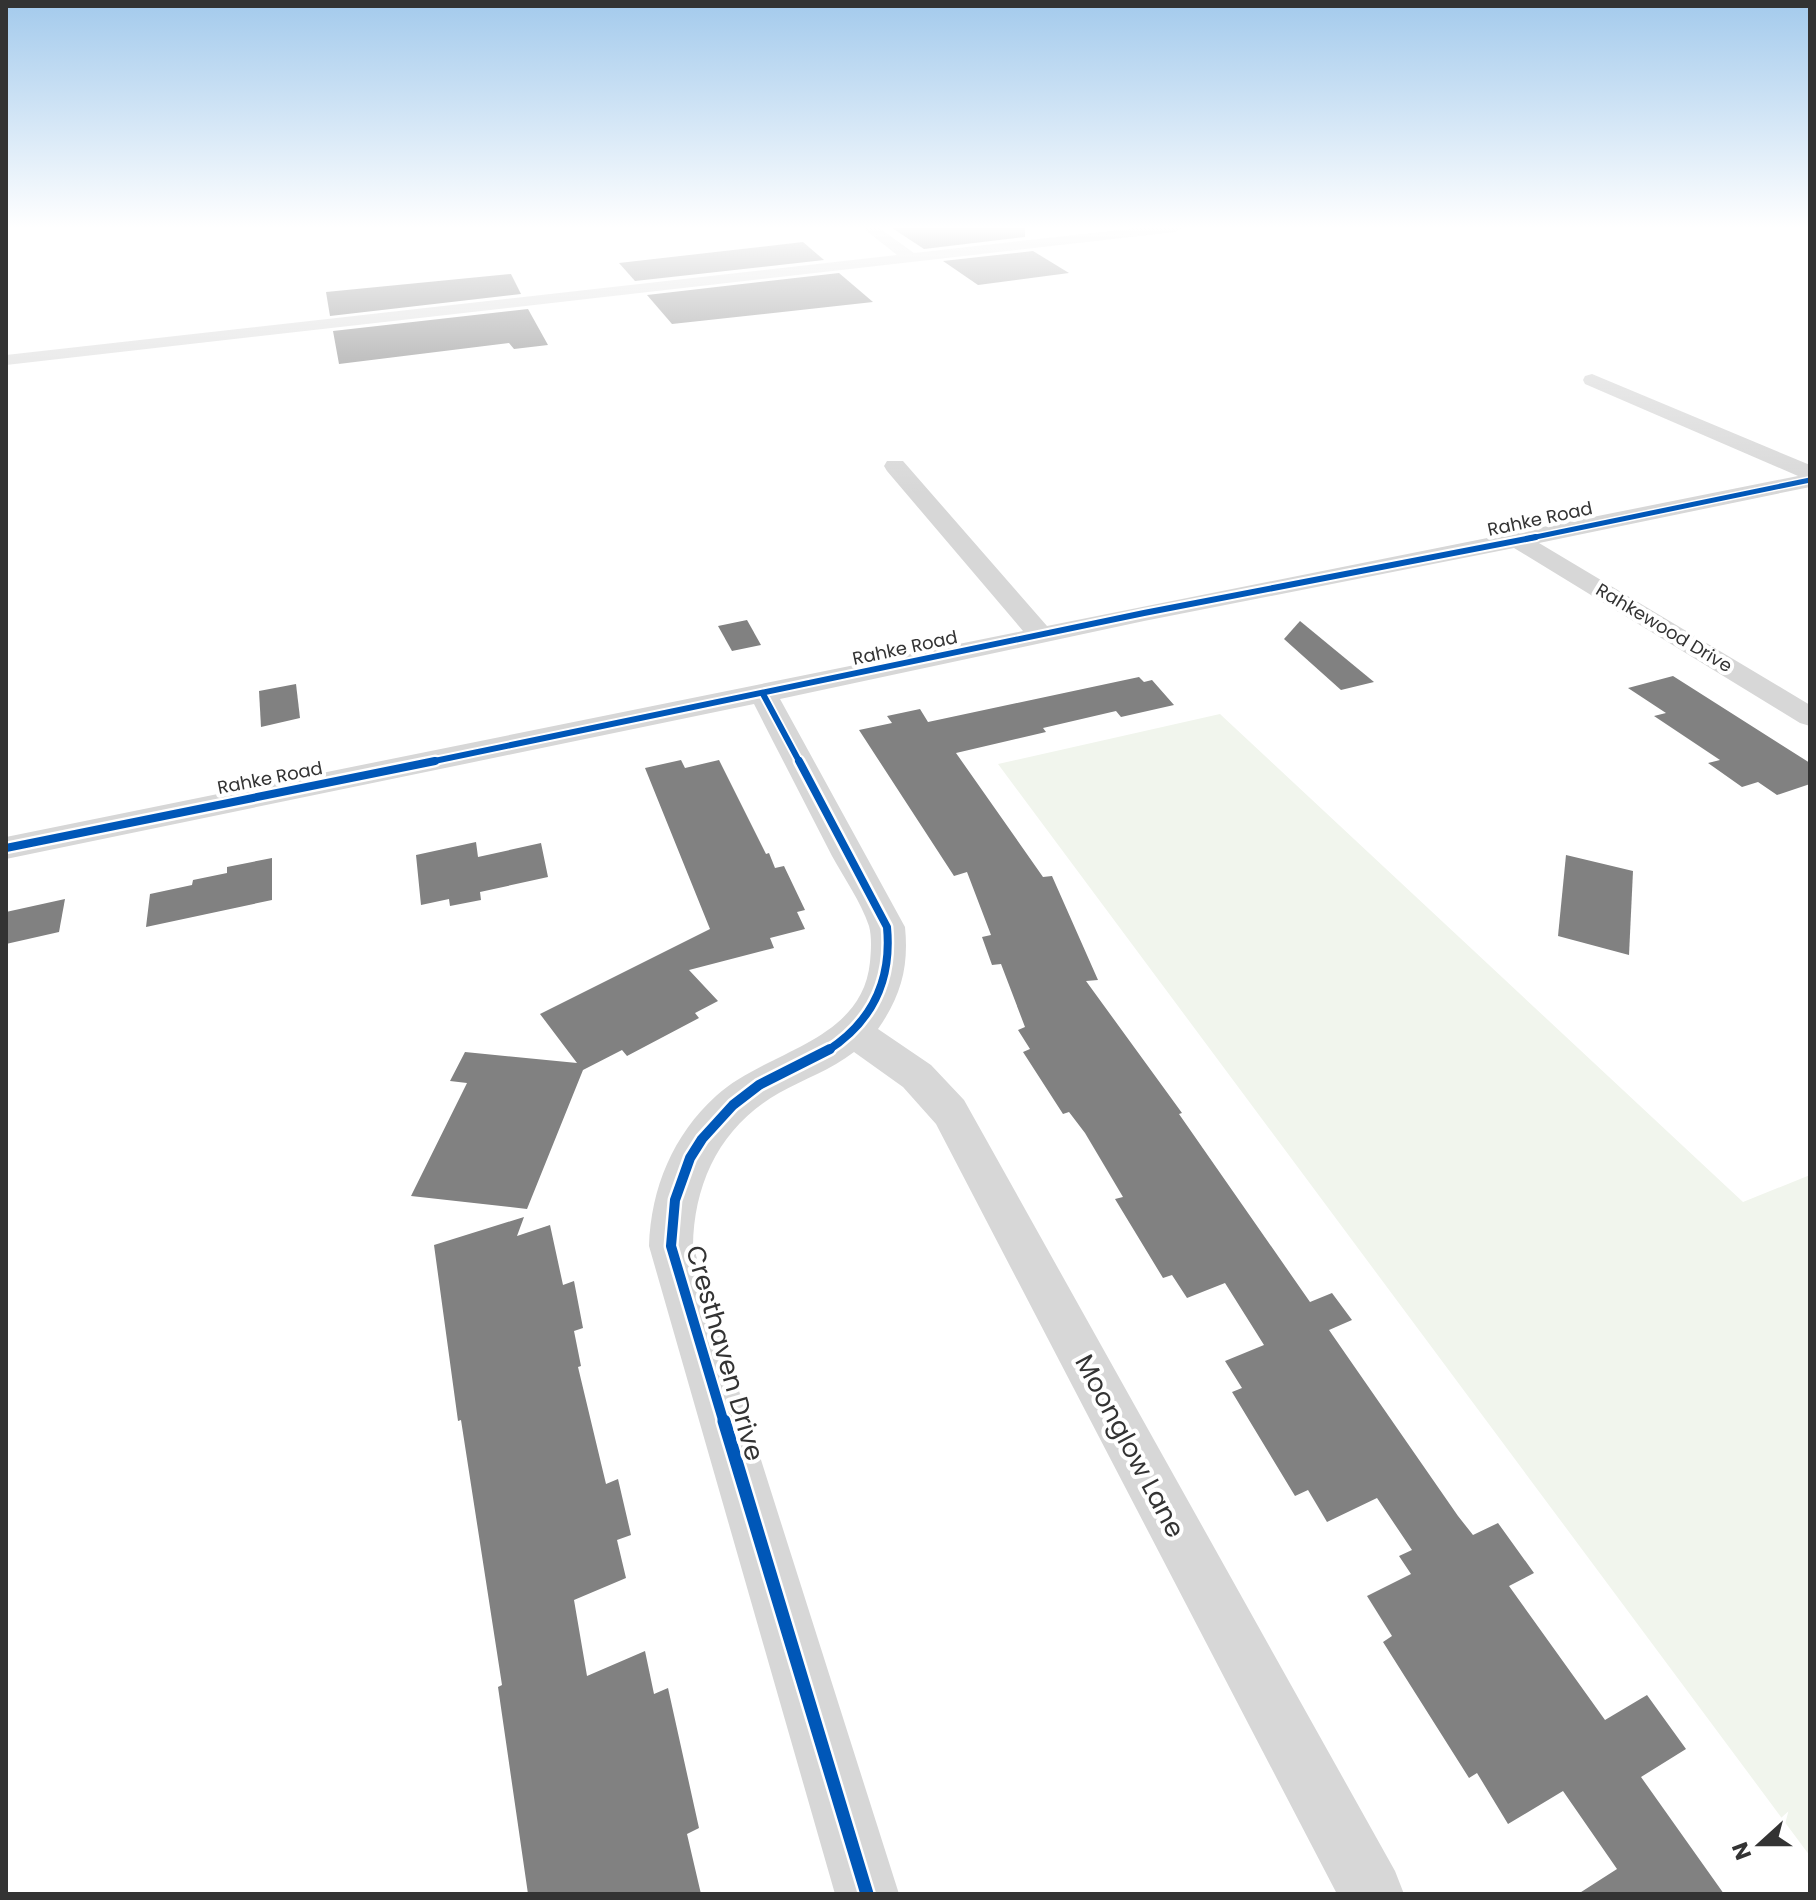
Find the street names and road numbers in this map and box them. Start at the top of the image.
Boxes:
street label: Rahke Road [1485,495,1595,542]
street label: Rahkewood Drive [1591,577,1737,678]
street label: Rahke Road [850,624,960,671]
street label: Rahke Road [215,755,325,800]
street label: Cresthaven Drive [677,1241,773,1465]
street label: Moonglow Lane [1067,1348,1193,1544]

